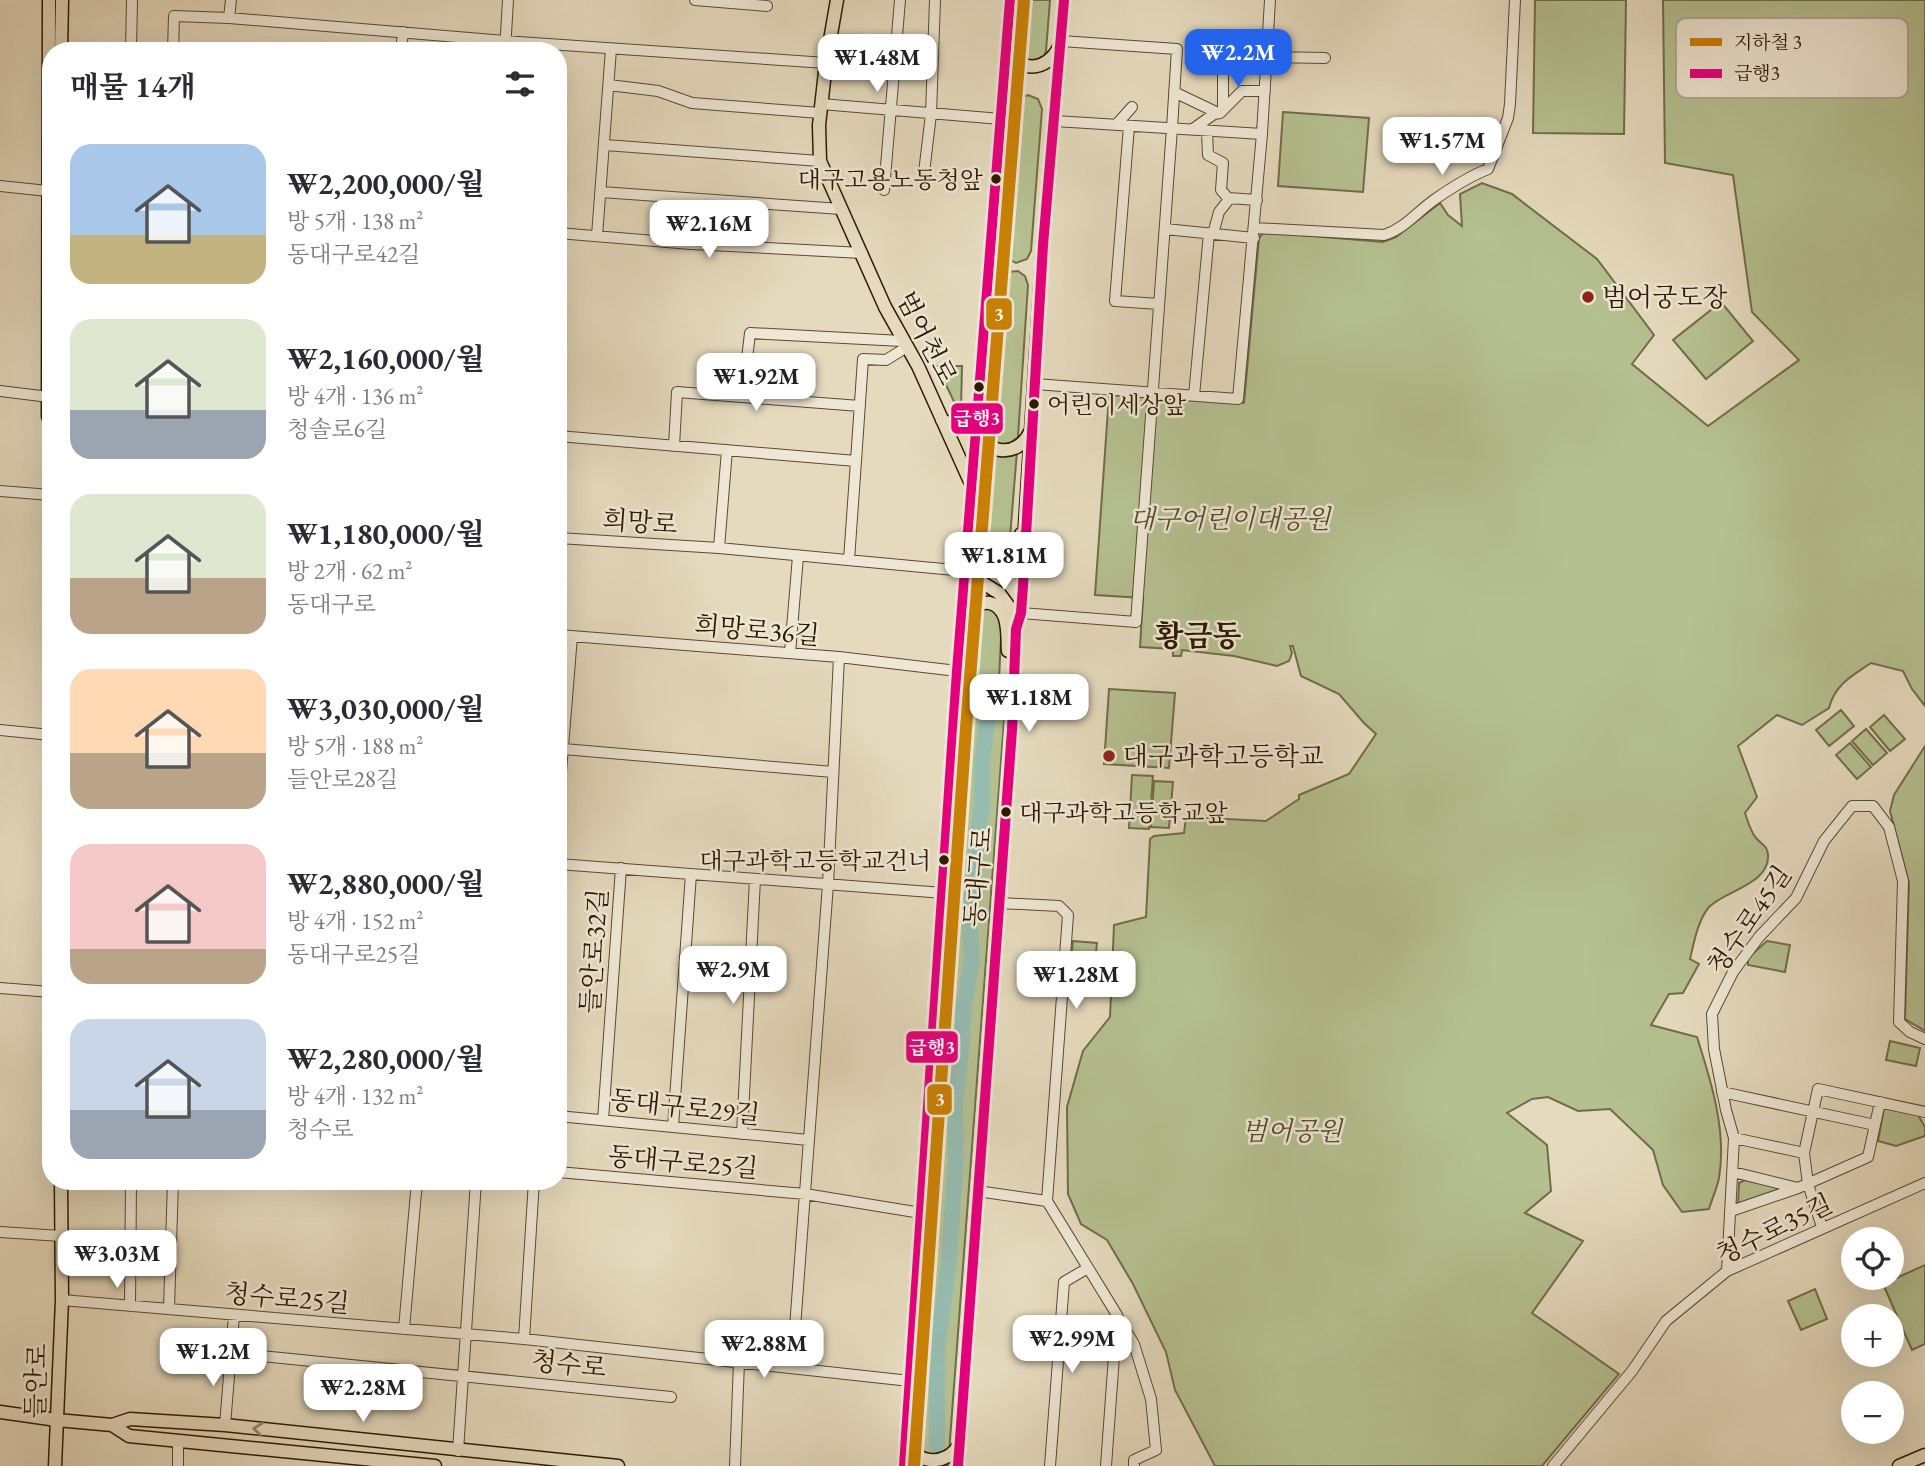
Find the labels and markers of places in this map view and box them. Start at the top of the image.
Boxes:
pin: ₩2.2M [1189,29,1287,89]
pin: ₩1.48M [820,34,934,94]
pin: ₩1.57M [1385,118,1499,177]
place label: 대구고용노동청앞 [798,164,983,195]
marker: 대구고용노동청앞 [989,172,1003,186]
pin: ₩2.16M [652,201,766,260]
place label: 범어궁도장 [1602,280,1728,314]
marker: 범어궁도장 [1580,289,1596,305]
pin: ₩1.92M [699,354,813,413]
unlabelled marker [972,380,986,394]
place label: 어린이세상앞 [1047,389,1186,420]
marker: 어린이세상앞 [1027,397,1041,411]
pin: ₩1.81M [947,532,1061,592]
pin: ₩1.18M [972,674,1086,734]
place label: 대구과학고등학교 [1123,739,1324,773]
marker: 대구과학고등학교 [1101,748,1117,764]
place label: 대구과학고등학교앞 [1019,797,1228,828]
marker: 대구과학고등학교앞 [999,805,1013,819]
place label: 대구과학고등학교건너 [699,845,931,876]
marker: 대구과학고등학교건너 [937,853,951,867]
pin: ₩2.9M [684,946,782,1006]
pin: ₩1.28M [1019,951,1133,1011]
pin: ₩3.03M [60,1230,174,1290]
pin: ₩2.99M [1015,1316,1129,1375]
pin: ₩2.88M [707,1320,821,1380]
pin: ₩1.2M [164,1328,262,1388]
pin: ₩2.28M [306,1364,420,1424]

